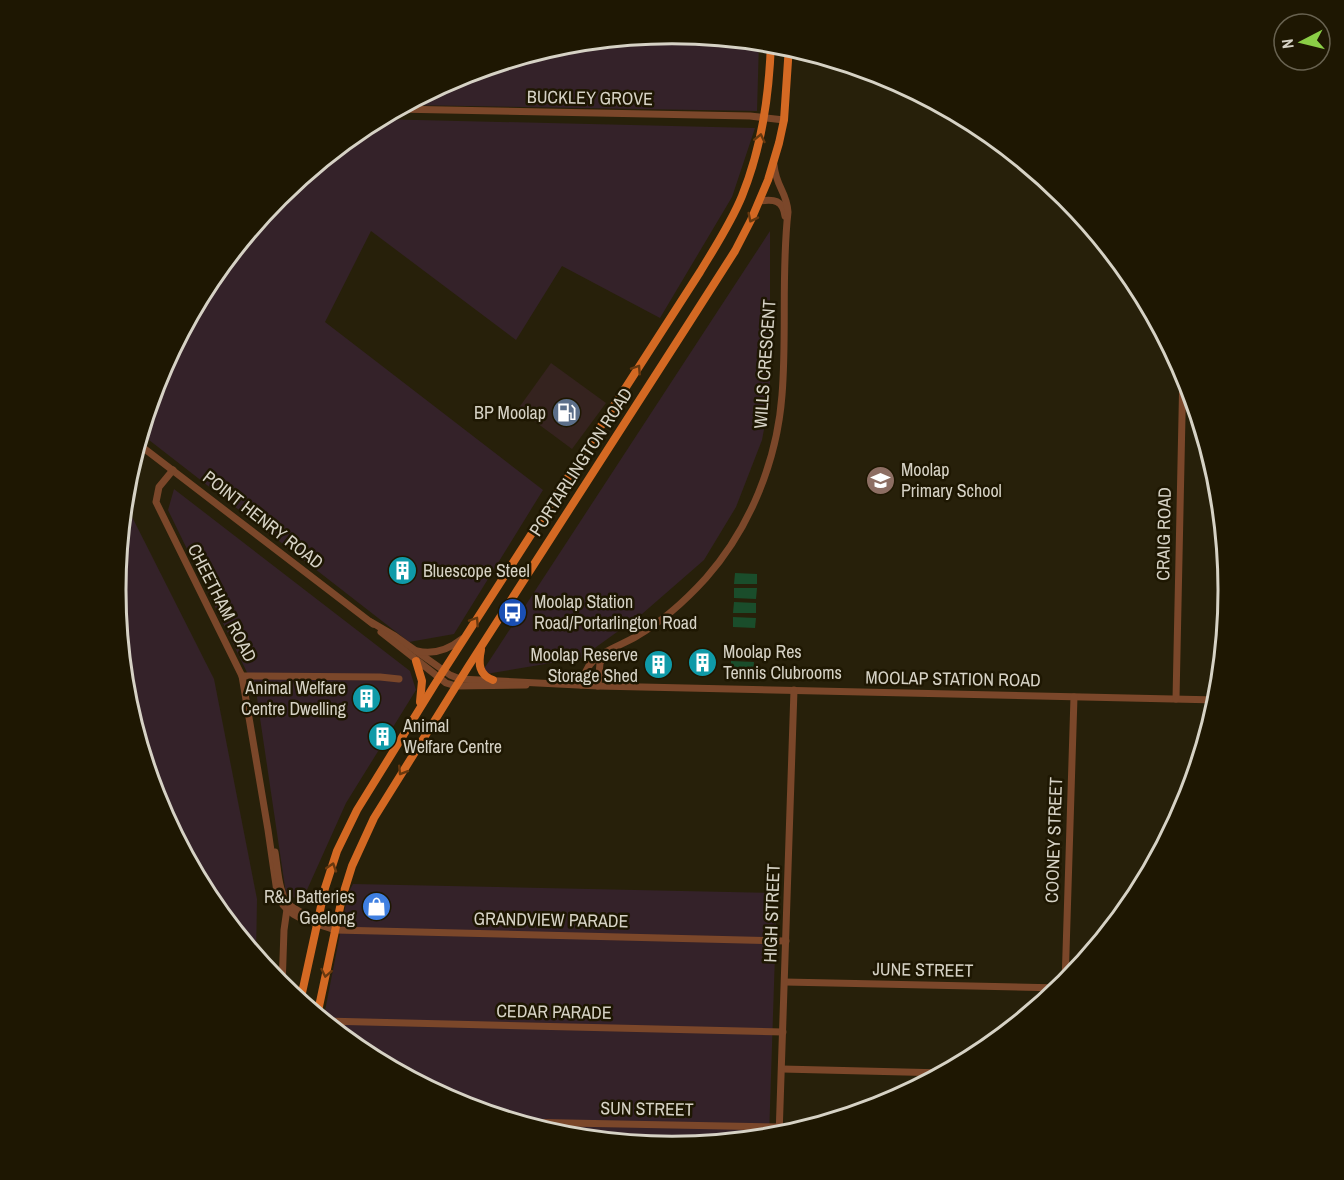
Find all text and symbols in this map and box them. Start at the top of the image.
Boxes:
north arrow [1272,12,1332,72]
text: N [1276,38,1299,50]
street label: BUCKLEY GROVE [527,84,653,111]
one-way arrow [753,133,766,143]
one-way arrow [747,212,759,223]
street label: WILLS CRESCENT [748,298,781,429]
one-way arrow [630,365,642,375]
street label: PORTARLINGTON ROAD [523,383,638,541]
fuel station icon: BP Moolap [551,397,583,429]
place label: BP Moolap [474,400,546,425]
place label: Moolap Primary School [901,457,1002,503]
school or university icon: Moolap Primary School [864,464,896,496]
street label: POINT HENRY ROAD [198,465,329,575]
street label: CRAIG ROAD [1150,487,1177,581]
street label: CHEETHAM ROAD [182,539,263,666]
building icon: Bluescope Steel [386,555,418,587]
place label: Bluescope Steel [423,558,530,583]
place label: Moolap Station Road/Portarlington Road [534,589,697,635]
bus stop icon: Moolap Station Road/Portarlington Road [497,596,529,628]
one-way arrow [468,617,479,628]
place label: Moolap Res Tennis Clubrooms [723,639,842,685]
place label: Moolap Reserve Storage Shed [531,642,638,688]
building icon: Moolap Res Tennis Clubrooms [686,646,718,678]
building icon: Moolap Reserve Storage Shed [643,649,675,681]
street label: MOOLAP STATION ROAD [865,664,1041,693]
place label: Animal Welfare Centre Dwelling [241,675,347,721]
building icon: Animal Welfare Centre Dwelling [351,682,383,714]
place label: Animal Welfare Centre [402,713,502,759]
building icon: Animal Welfare Centre [366,720,398,752]
one-way arrow [398,764,409,775]
street label: COONEY STREET [1039,777,1068,903]
one-way arrow [325,862,337,873]
street label: HIGH STREET [757,863,786,963]
place label: R&J Batteries Geelong [264,884,356,930]
shop icon: R&J Batteries Geelong [360,891,392,923]
street label: GRANDVIEW PARADE [473,906,629,933]
street label: JUNE STREET [872,956,974,983]
one-way arrow [320,967,333,977]
street label: CEDAR PARADE [496,998,612,1025]
street label: SUN STREET [600,1095,694,1122]

